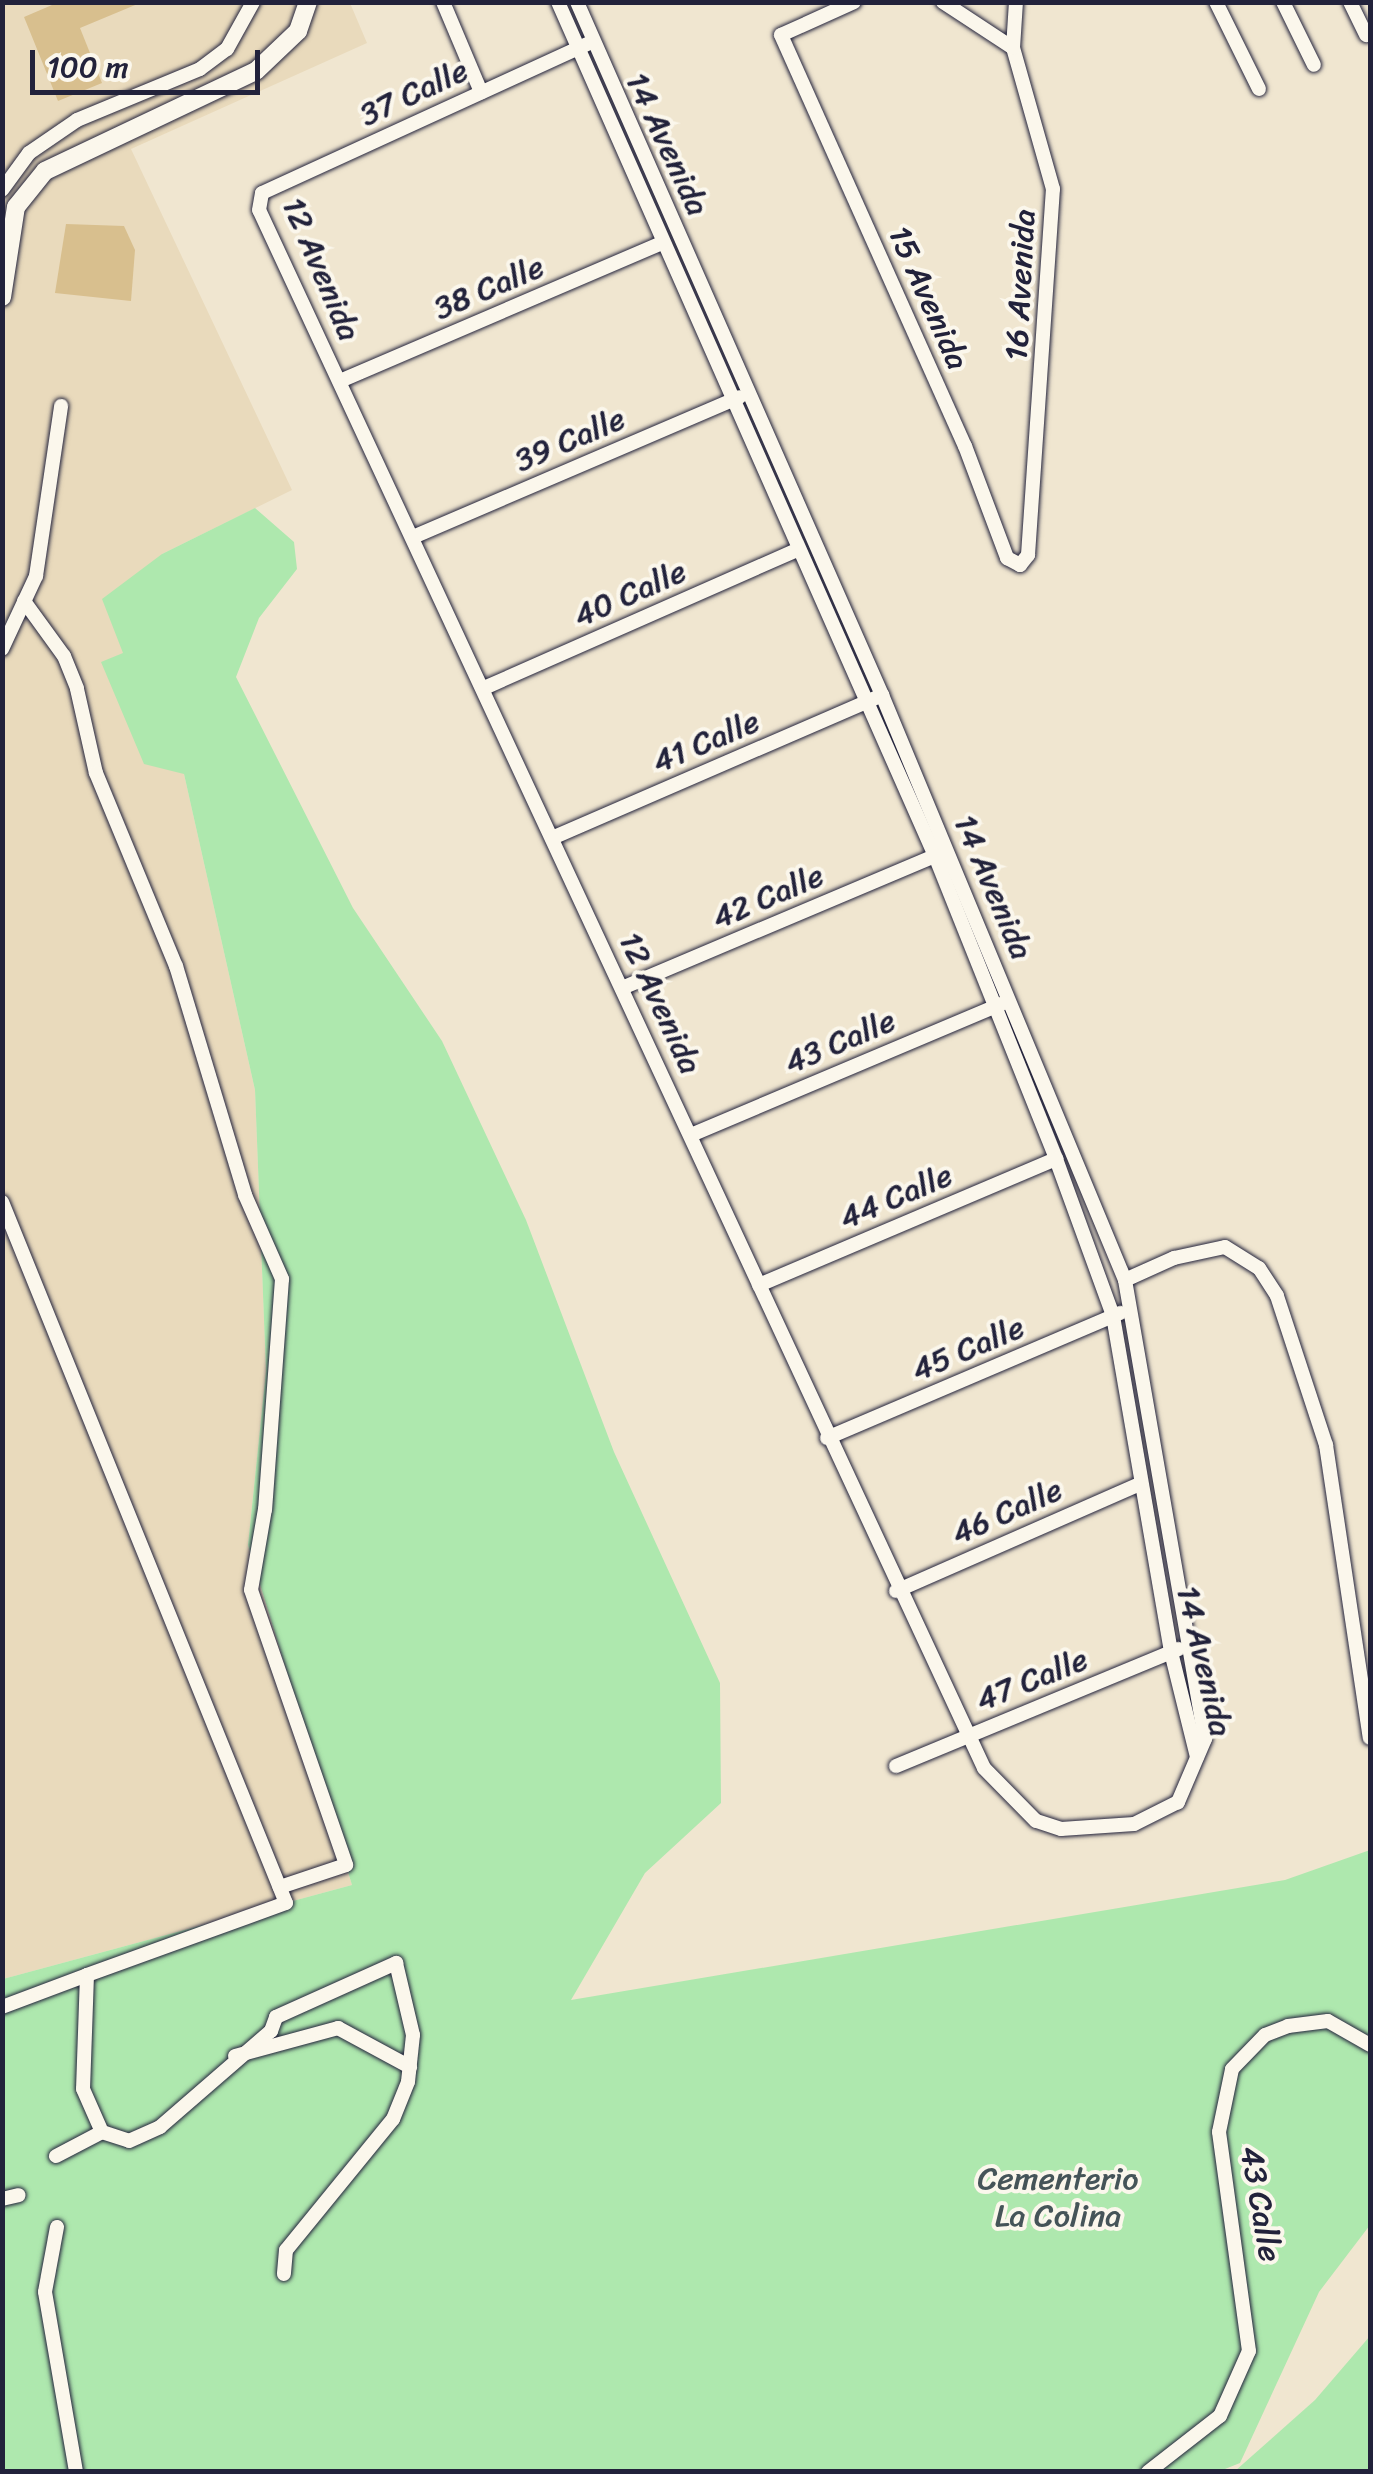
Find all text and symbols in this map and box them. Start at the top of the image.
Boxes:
scale bar [35,30,265,92]
text: 100 m [47,40,129,94]
street label: 37 Calle [354,51,474,135]
street label: 14 Avenida [617,66,717,222]
street label: 12 Avenida [274,192,368,346]
street label: 16 Avenida [998,208,1044,362]
street label: 15 Avenida [879,220,977,376]
street label: 38 Calle [428,248,550,328]
street label: 39 Calle [509,400,631,480]
street label: 40 Calle [568,552,692,636]
street label: 41 Calle [647,702,765,782]
street label: 14 Avenida [945,809,1041,965]
street label: 42 Calle [706,856,830,938]
street label: 12 Avenida [611,926,709,1080]
street label: 43 Calle [779,1002,901,1082]
street label: 44 Calle [834,1156,958,1238]
street label: 45 Calle [906,1308,1030,1390]
street label: 46 Calle [946,1471,1068,1553]
street label: 14 Avenida [1168,1582,1240,1740]
street label: 47 Calle [970,1640,1094,1720]
street label: 43 Calle [1231,2143,1289,2265]
park label: Cementerio La Colina [977,2161,1139,2236]

